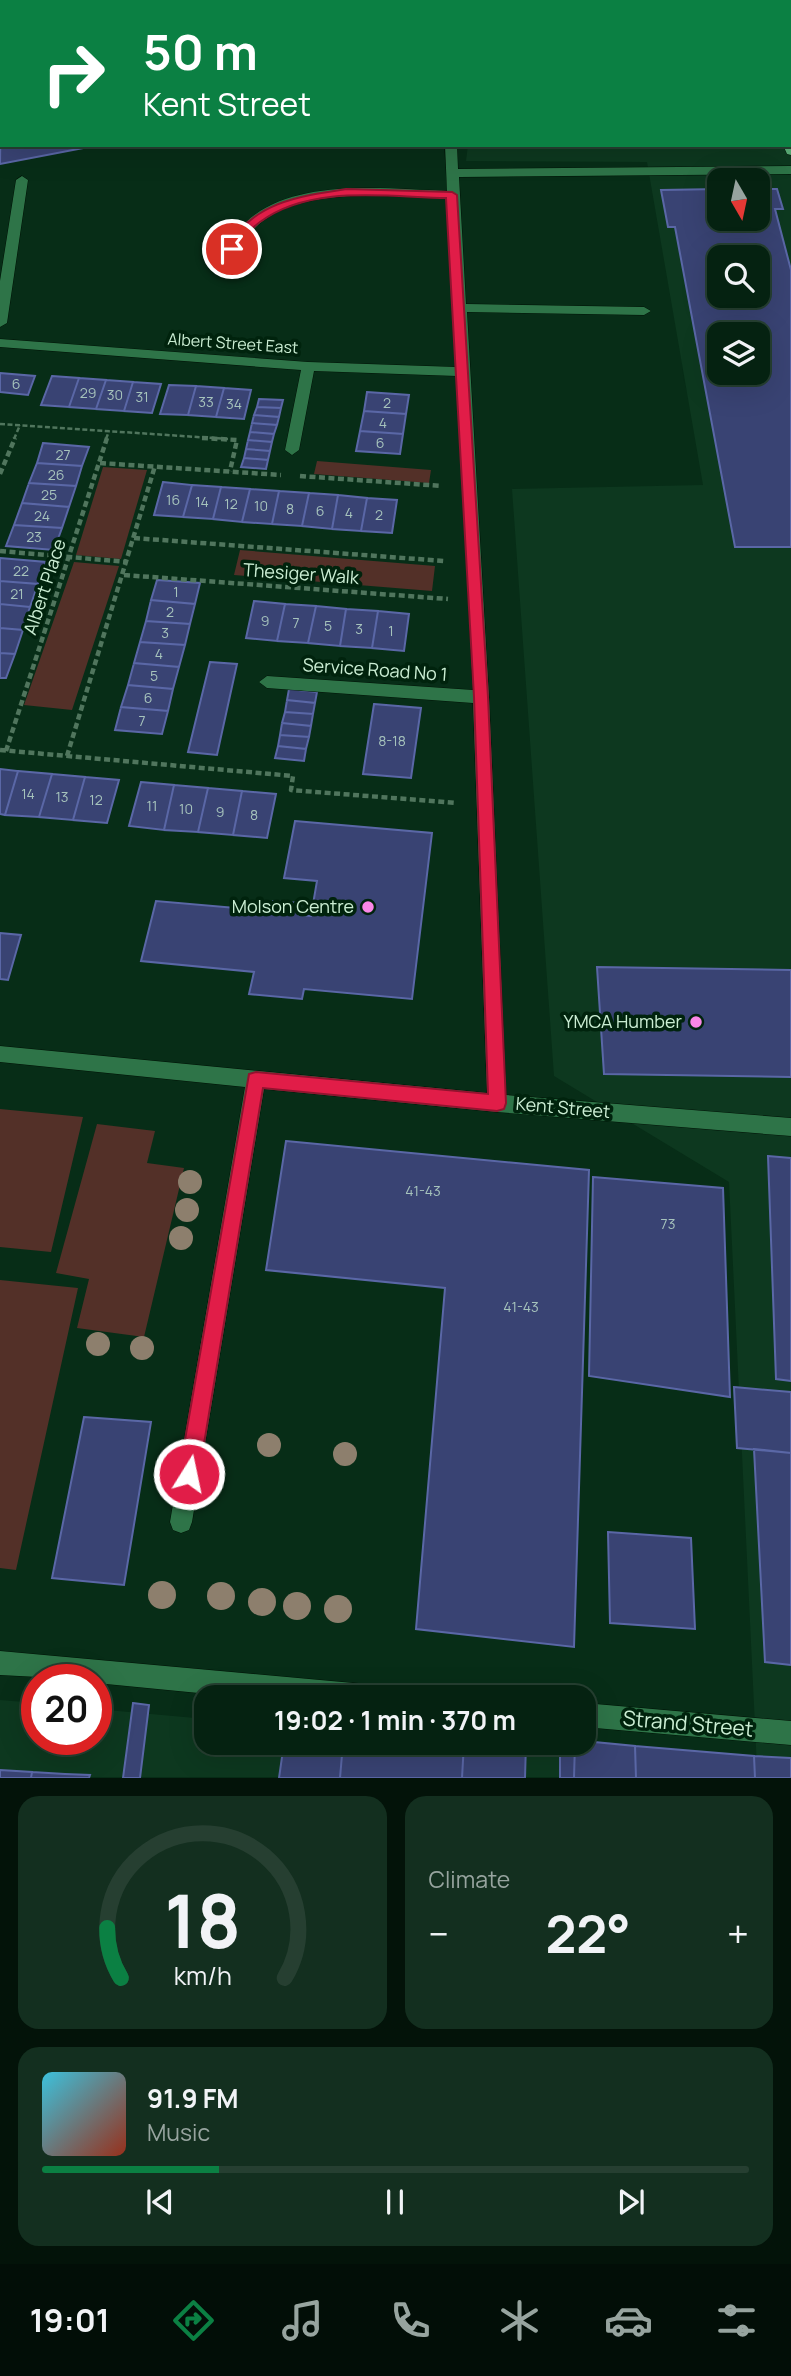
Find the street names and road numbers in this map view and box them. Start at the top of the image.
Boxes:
street label: Albert Street East [167,327,299,359]
street label: Albert Place [17,536,71,638]
street label: Thesiger Walk [242,557,361,589]
street label: Service Road No 1 [302,652,448,686]
street label: Kent Street [515,1091,611,1123]
street label: Strand Street [622,1703,755,1743]

